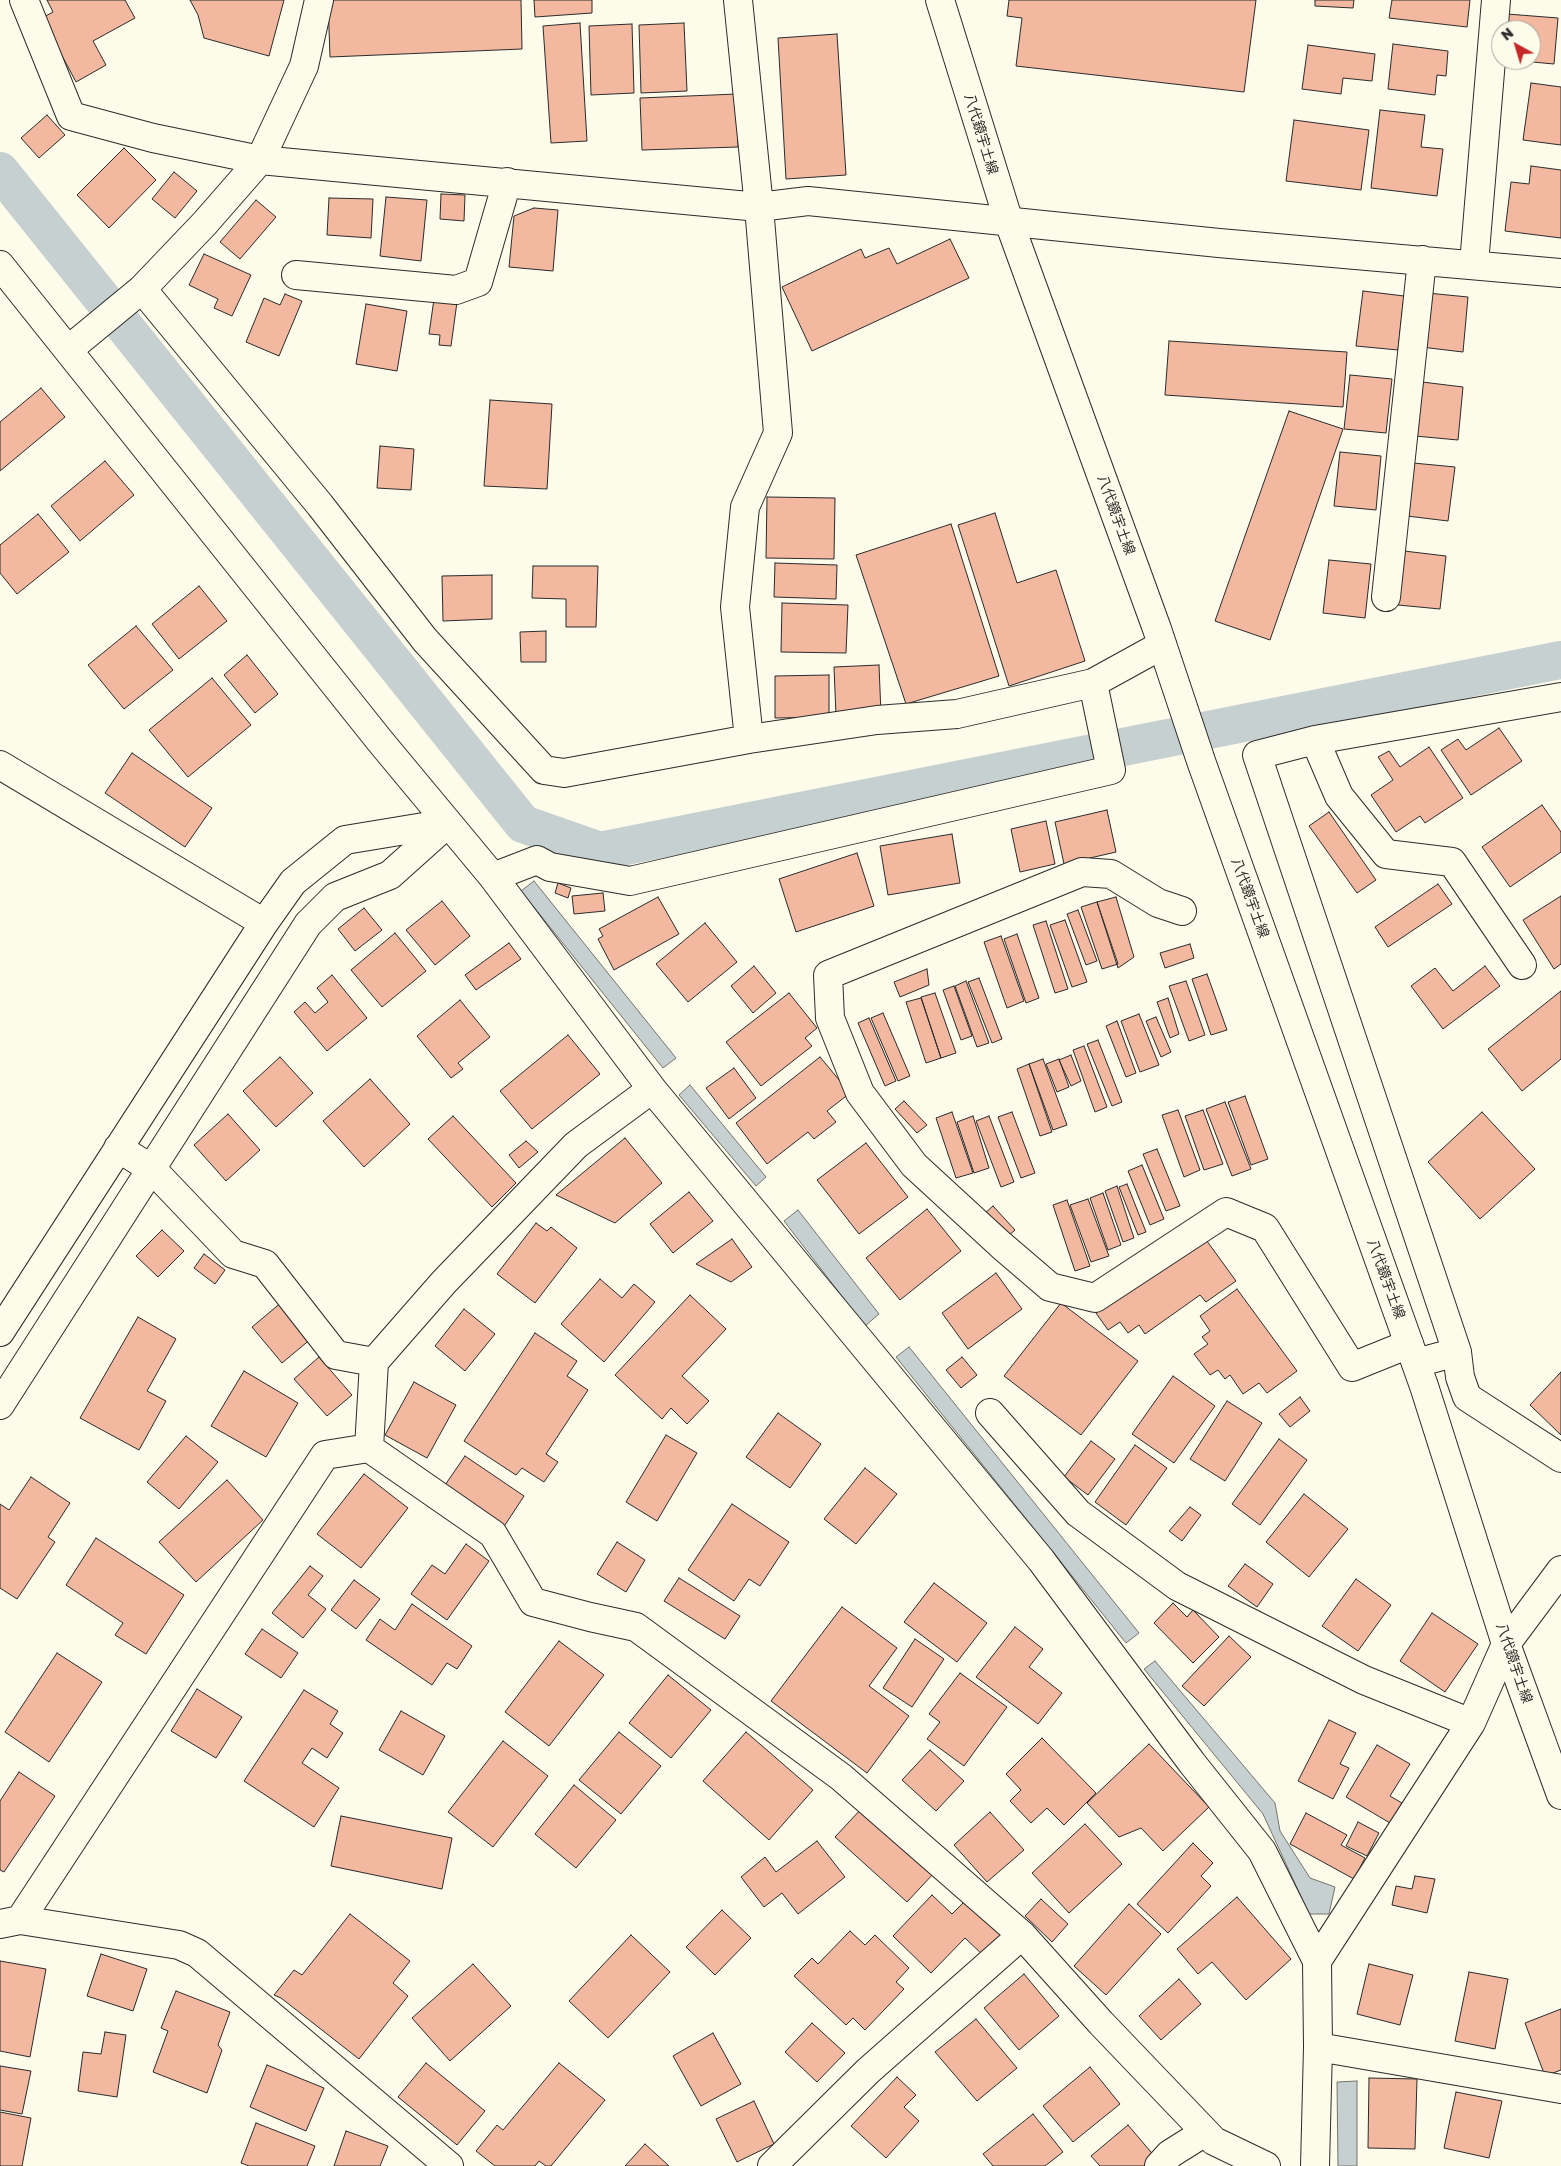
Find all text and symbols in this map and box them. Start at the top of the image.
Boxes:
north arrow [1491,20,1541,70]
text: N [1497,24,1516,44]
street label: 八代鏡宇土線 [961,91,1001,177]
street label: 八代鏡宇土線 [1094,473,1138,557]
street label: 八代鏡宇土線 [1228,856,1272,940]
street label: 八代鏡宇土線 [1364,1237,1408,1321]
street label: 八代鏡宇土線 [1492,1621,1536,1705]

